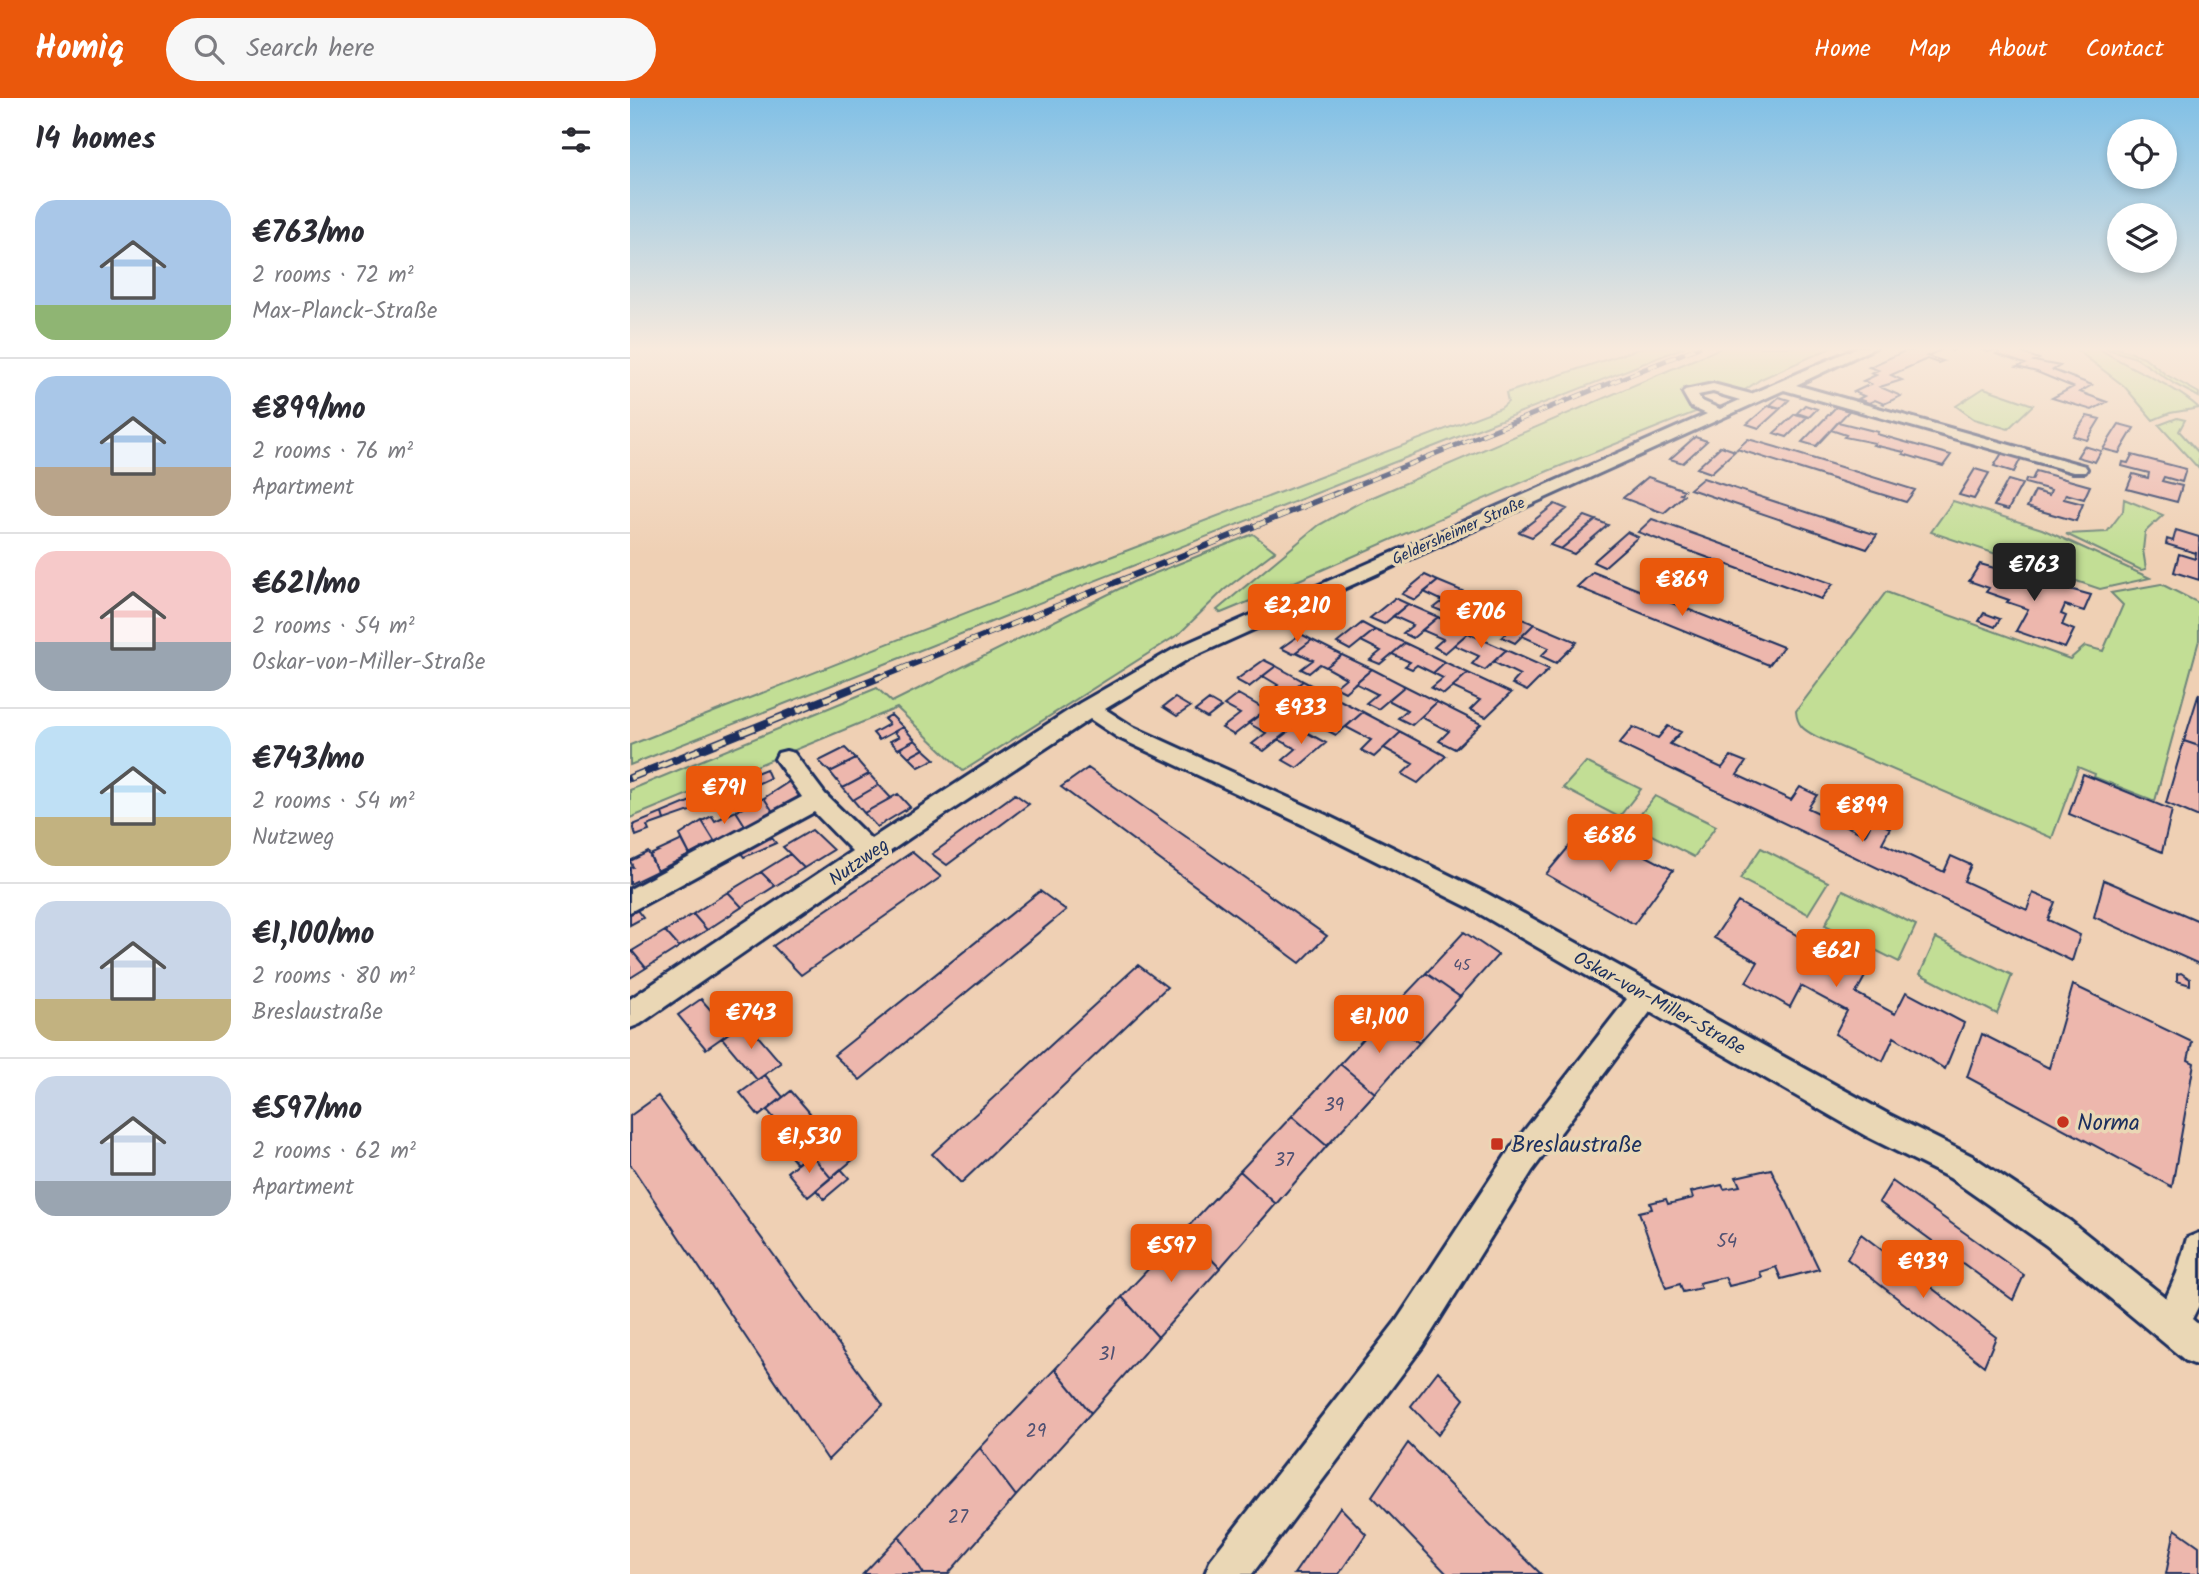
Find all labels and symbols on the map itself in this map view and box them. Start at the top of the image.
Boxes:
street label: Geldersheimer Straße [1388,491,1529,572]
pin: €763 [1993,544,2075,603]
pin: €869 [1641,559,1723,618]
pin: €2,210 [1240,584,1354,644]
pin: €706 [1440,590,1522,650]
pin: €933 [1260,686,1342,746]
pin: €791 [683,766,765,826]
pin: €899 [1821,784,1903,844]
pin: €686 [1569,814,1651,874]
street label: Nutzweg [823,831,896,894]
pin: €621 [1795,930,1877,989]
street label: Oskar-von-Miller-Straße [1567,944,1751,1064]
house number: 45 [1453,953,1472,978]
pin: €743 [710,992,792,1051]
pin: €1,100 [1322,996,1436,1055]
house number: 39 [1324,1091,1344,1121]
place label: Norma [2077,1106,2140,1142]
marker: Norma [2055,1114,2071,1130]
pin: €1,530 [752,1116,866,1175]
place label: Breslaustraße [1511,1128,1642,1164]
marker: Breslaustraße [1489,1136,1505,1152]
house number: 37 [1274,1146,1295,1176]
pin: €597 [1130,1224,1212,1284]
house number: 54 [1717,1227,1737,1257]
pin: €939 [1882,1240,1964,1300]
house number: 31 [1099,1340,1115,1370]
house number: 29 [1026,1417,1046,1447]
house number: 27 [948,1503,969,1533]

